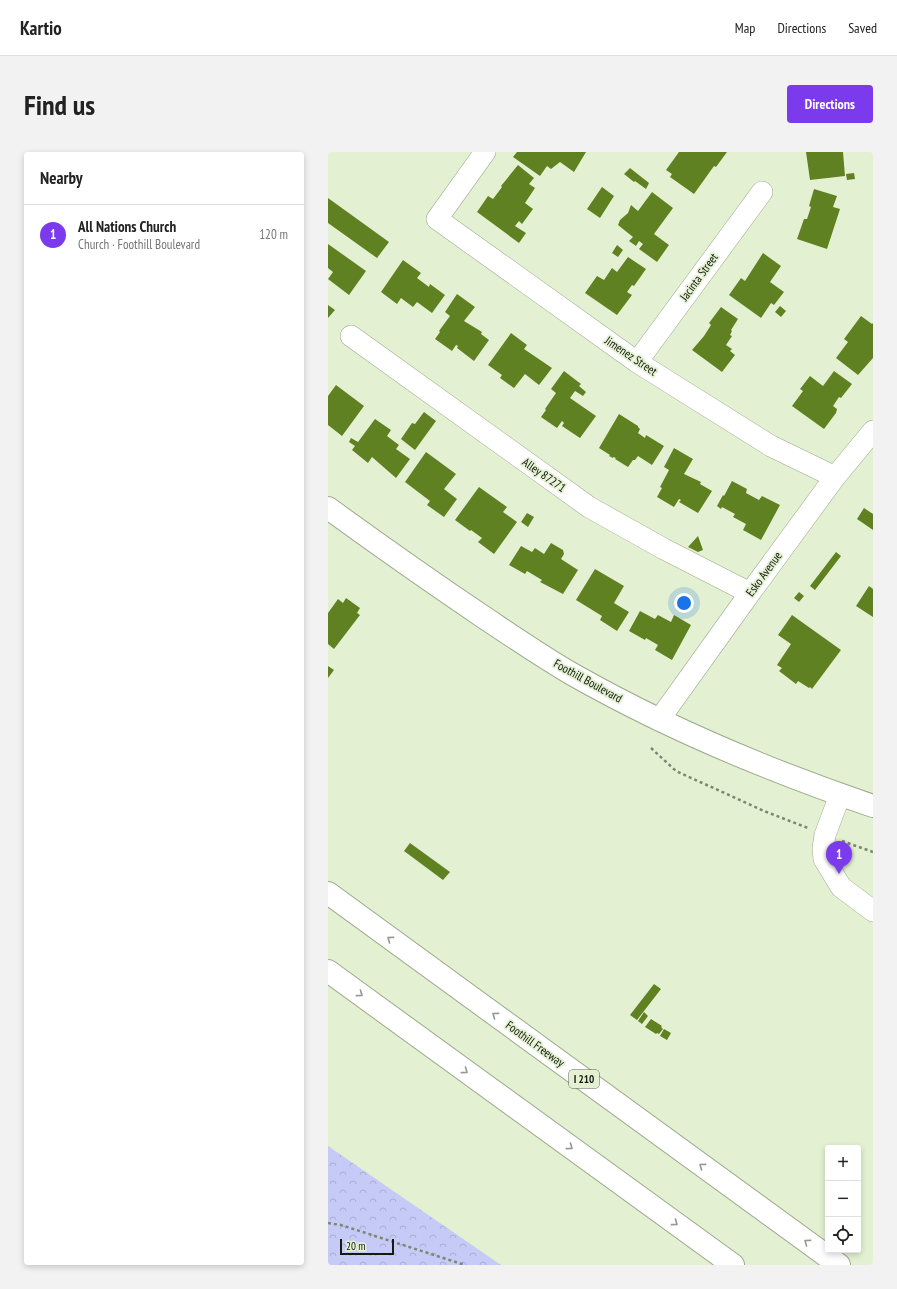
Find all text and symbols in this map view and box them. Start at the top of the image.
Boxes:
text: Kartio [20,16,62,40]
text: Map [735,19,755,37]
text: Directions [777,19,826,37]
text: Saved [848,19,877,37]
button: Directions [787,85,873,123]
text: Find us [24,86,95,123]
text: Nearby [40,167,83,189]
text: All Nations Church [78,217,176,236]
text: 1 [50,226,56,243]
text: 120 m [259,226,288,243]
text: Church · Foothill Boulevard [78,236,200,253]
street label: Jacinta Street [676,249,721,304]
street label: Jimenez Street [601,332,661,379]
street label: Alley 87271 [520,454,569,495]
street label: Esko Avenue [742,548,785,599]
your location [674,593,694,613]
street label: Foothill Boulevard [551,656,625,706]
pin: 1 [826,841,852,874]
one-way arrow [388,936,395,943]
one-way arrow [355,989,362,996]
one-way arrow [493,1013,500,1020]
street label: Foothill Freeway [503,1017,568,1070]
one-way arrow [460,1066,467,1073]
road number: I 210 [569,1070,599,1088]
one-way arrow [566,1142,573,1150]
map controls [825,1145,861,1253]
button: + [825,1145,861,1181]
one-way arrow [700,1163,707,1170]
button: − [825,1181,861,1217]
button: locate [825,1217,861,1253]
one-way arrow [671,1218,678,1225]
scale bar [340,1237,394,1256]
text: 20 m [346,1239,365,1253]
one-way arrow [805,1240,812,1247]

